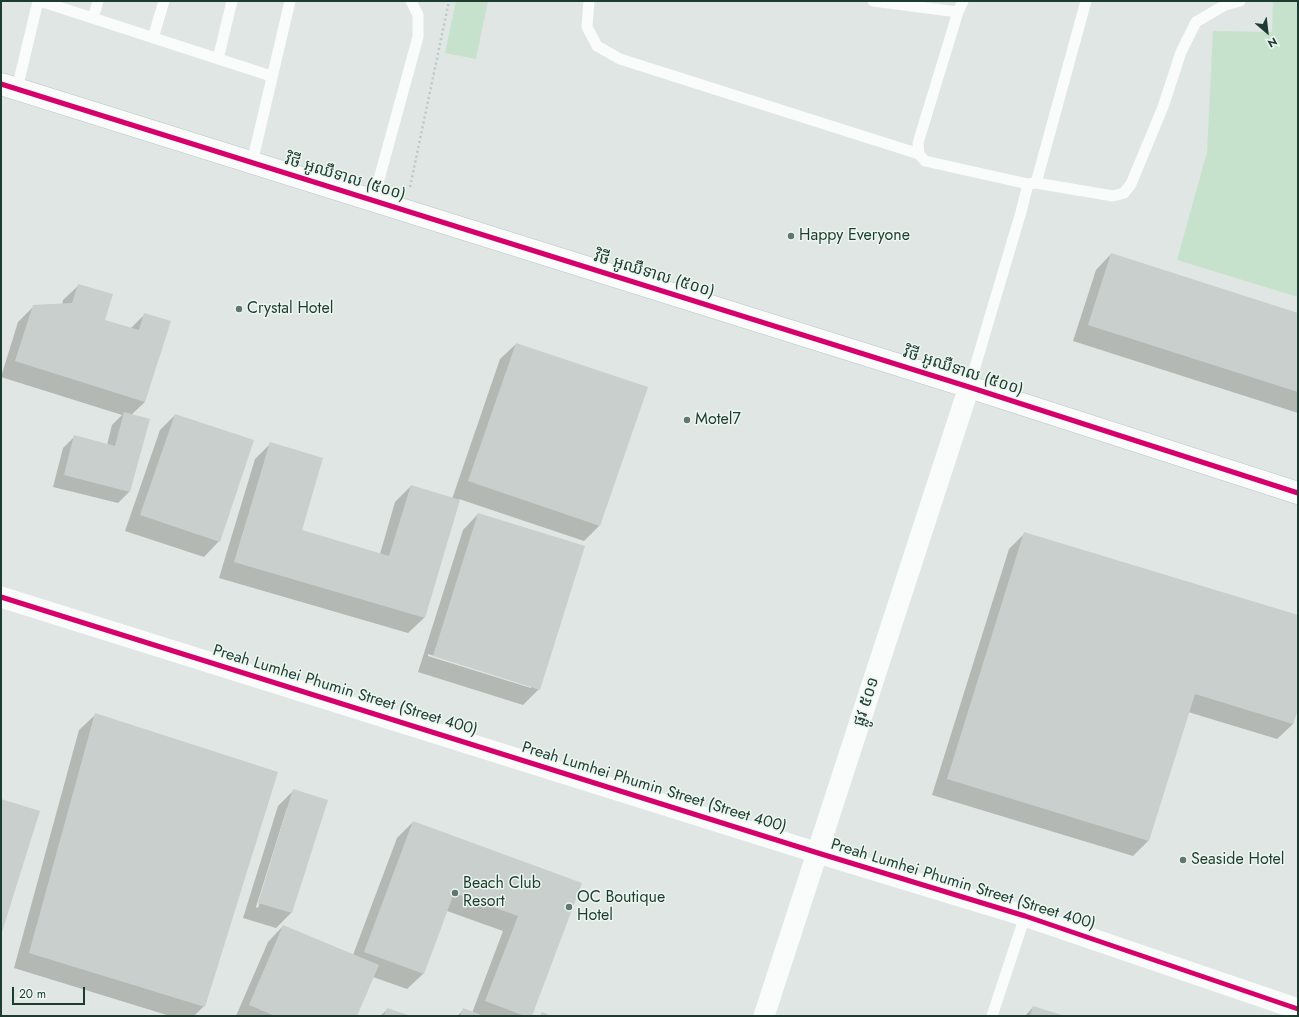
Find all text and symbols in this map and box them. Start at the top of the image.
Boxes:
north arrow [1247,12,1287,52]
text: N [1265,33,1280,52]
street label: វិថី អូឈឺទាល (៥០០) [282,151,408,205]
place label: Happy Everyone [799,226,910,246]
marker: Happy Everyone [786,231,796,241]
street label: វិថី អូឈឺទាល (៥០០) [591,248,717,302]
place label: Crystal Hotel [247,299,333,319]
marker: Crystal Hotel [234,304,244,314]
street label: វិថី អូឈឺទាល (៥០០) [901,344,1025,400]
place label: Motel7 [695,410,741,430]
marker: Motel7 [682,415,692,425]
street label: Preah Lumhei Phumin Street (Street 400) [210,641,480,741]
street label: ផ្លូវ ៥០១ [850,675,884,729]
street label: Preah Lumhei Phumin Street (Street 400) [519,738,789,838]
street label: Preah Lumhei Phumin Street (Street 400) [828,835,1098,935]
place label: Seaside Hotel [1191,850,1284,870]
marker: Seaside Hotel [1178,855,1188,865]
place label: Beach Club Resort [463,874,541,912]
marker: Beach Club Resort [450,888,460,898]
place label: OC Boutique Hotel [577,888,665,926]
marker: OC Boutique Hotel [564,902,574,912]
scale bar [14,979,87,1005]
text: 20 m [19,985,46,1003]

